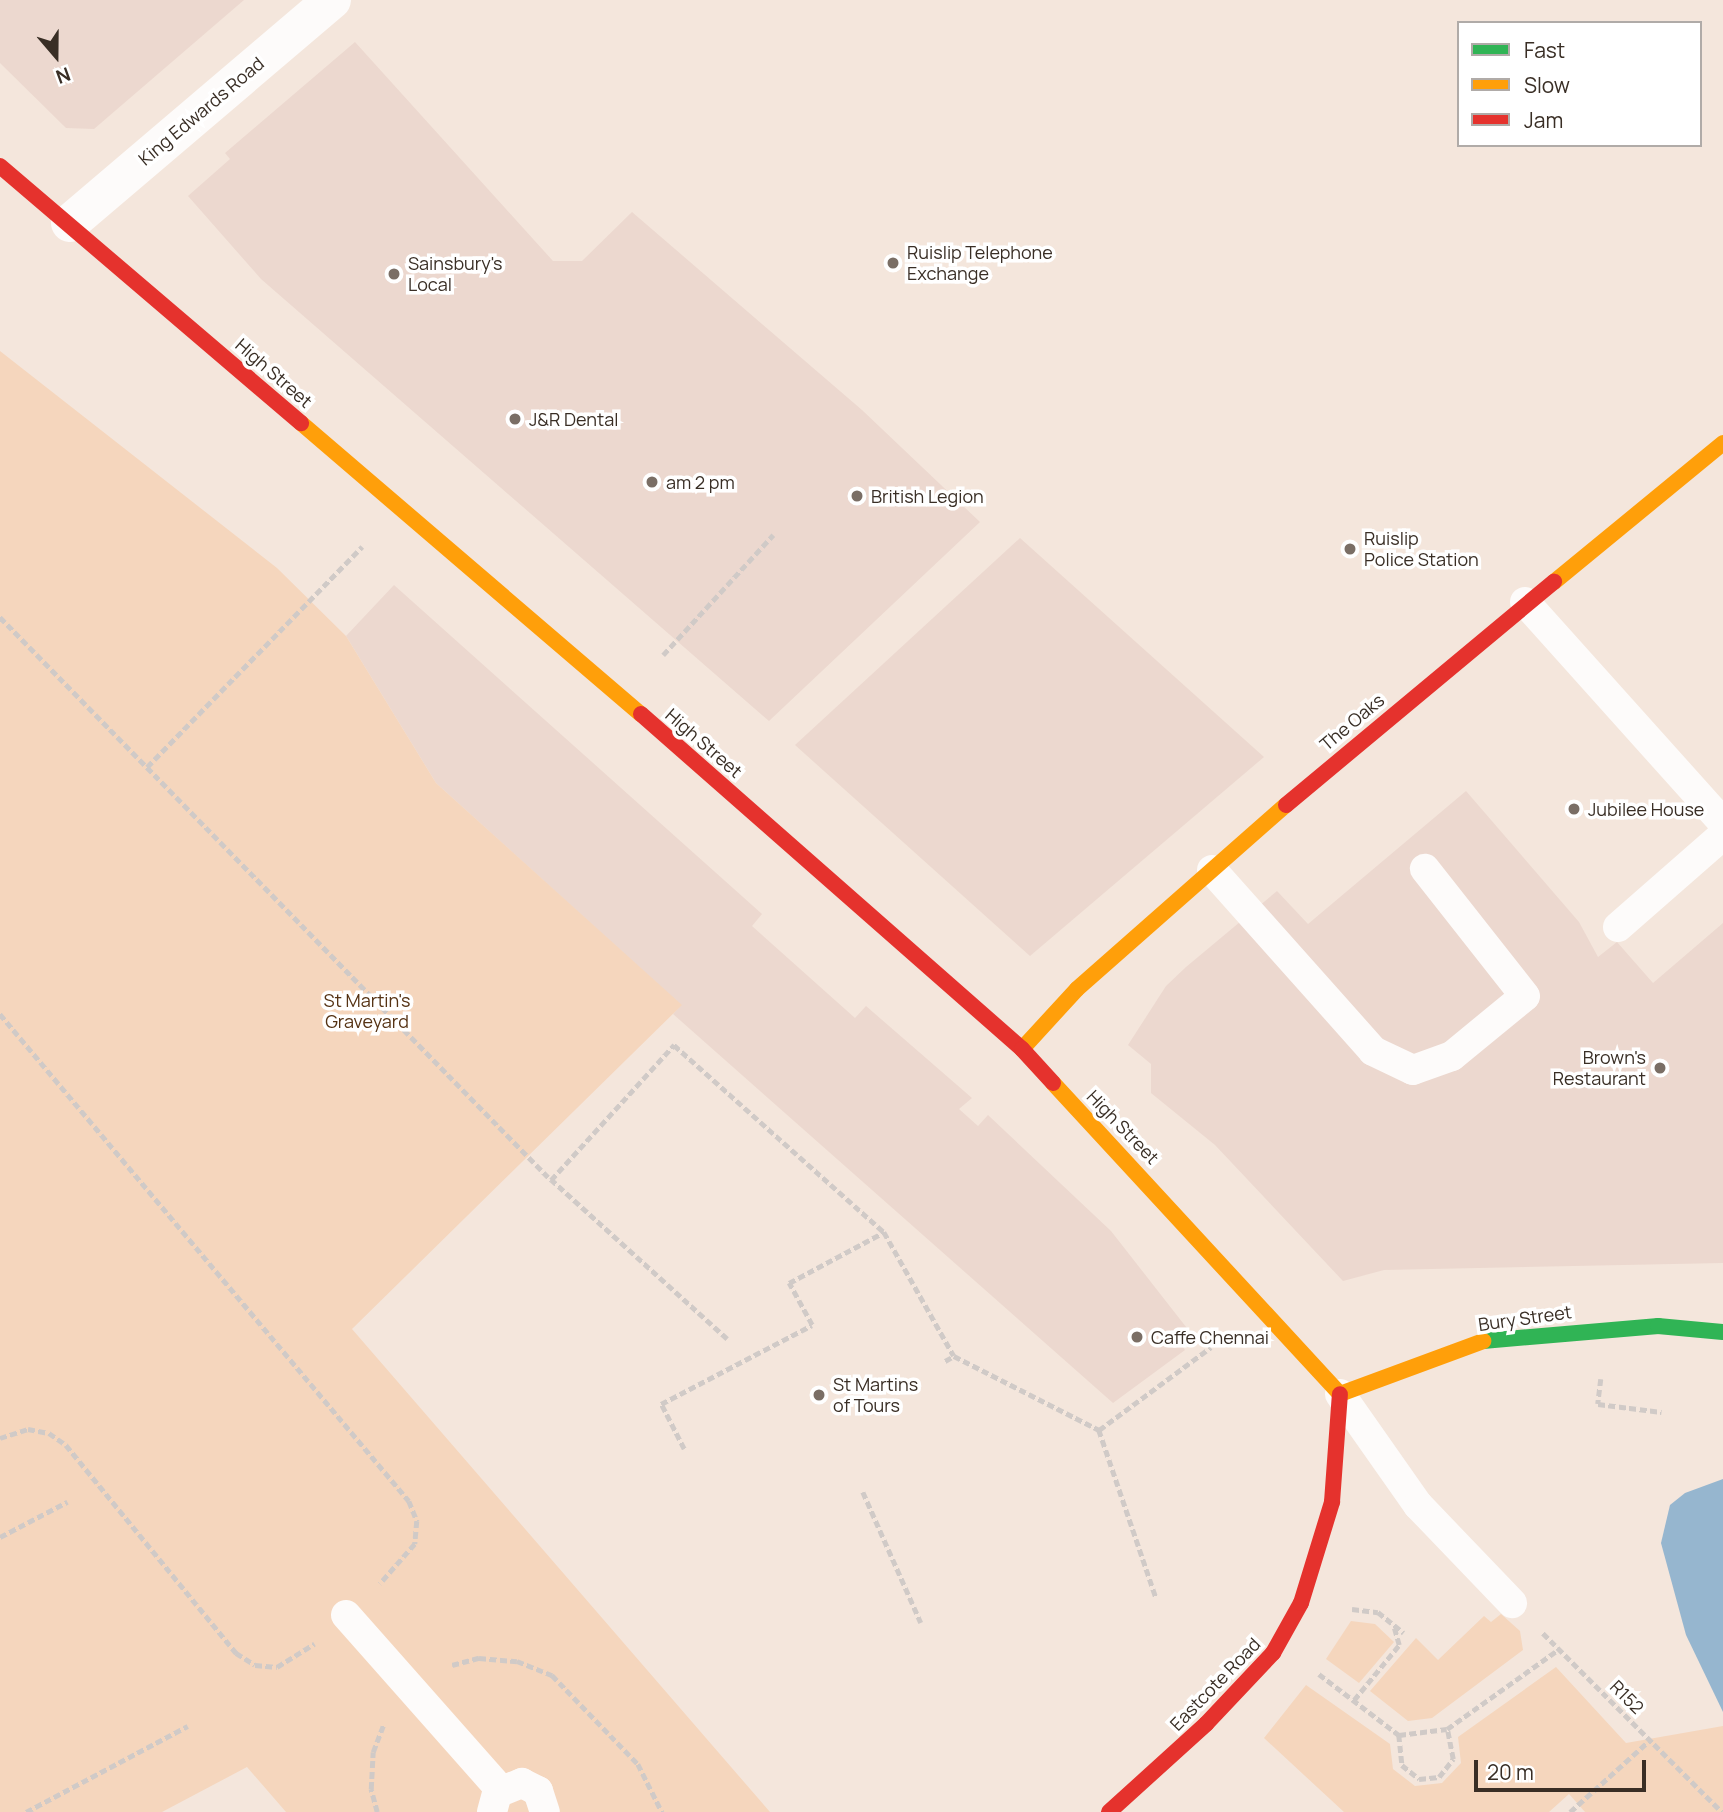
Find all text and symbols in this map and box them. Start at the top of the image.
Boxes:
north arrow [21,21,91,91]
legend [1457,21,1702,147]
text: Fast [1524,36,1565,64]
street label: King Edwards Road [134,52,268,170]
text: N [52,61,74,90]
text: Slow [1524,71,1570,99]
text: Jam [1524,106,1563,134]
place label: Ruislip Telephone Exchange [907,242,1053,284]
place label: Sainsbury's Local [408,253,503,296]
marker: Ruislip Telephone Exchange [885,255,901,271]
marker: Sainsbury's Local [386,266,402,282]
street label: High Street [231,334,317,412]
place label: J&R Dental [529,408,618,430]
marker: J&R Dental [507,411,523,427]
place label: am 2 pm [666,471,735,493]
marker: am 2 pm [644,474,660,490]
place label: British Legion [871,485,984,507]
marker: British Legion [849,488,865,504]
place label: Ruislip Police Station [1364,528,1479,570]
marker: Ruislip Police Station [1342,541,1358,557]
street label: The Oaks [1316,689,1388,755]
street label: High Street [661,704,747,782]
place label: Jubilee House [1588,798,1704,820]
marker: Jubilee House [1566,801,1582,817]
park label: St Martin's Graveyard [324,990,410,1032]
place label: Brown's Restaurant [1553,1047,1646,1090]
marker: Brown's Restaurant [1652,1060,1668,1076]
street label: High Street [1082,1086,1164,1168]
street label: Bury Street [1477,1301,1573,1335]
place label: Caffe Chennai [1151,1326,1269,1348]
marker: Caffe Chennai [1129,1329,1145,1345]
place label: St Martins of Tours [833,1374,918,1416]
marker: St Martins of Tours [811,1387,827,1403]
street label: Eastcote Road [1165,1633,1265,1735]
street label: R152 [1606,1676,1648,1718]
scale bar [1478,1745,1650,1789]
text: 20 m [1487,1758,1534,1786]

